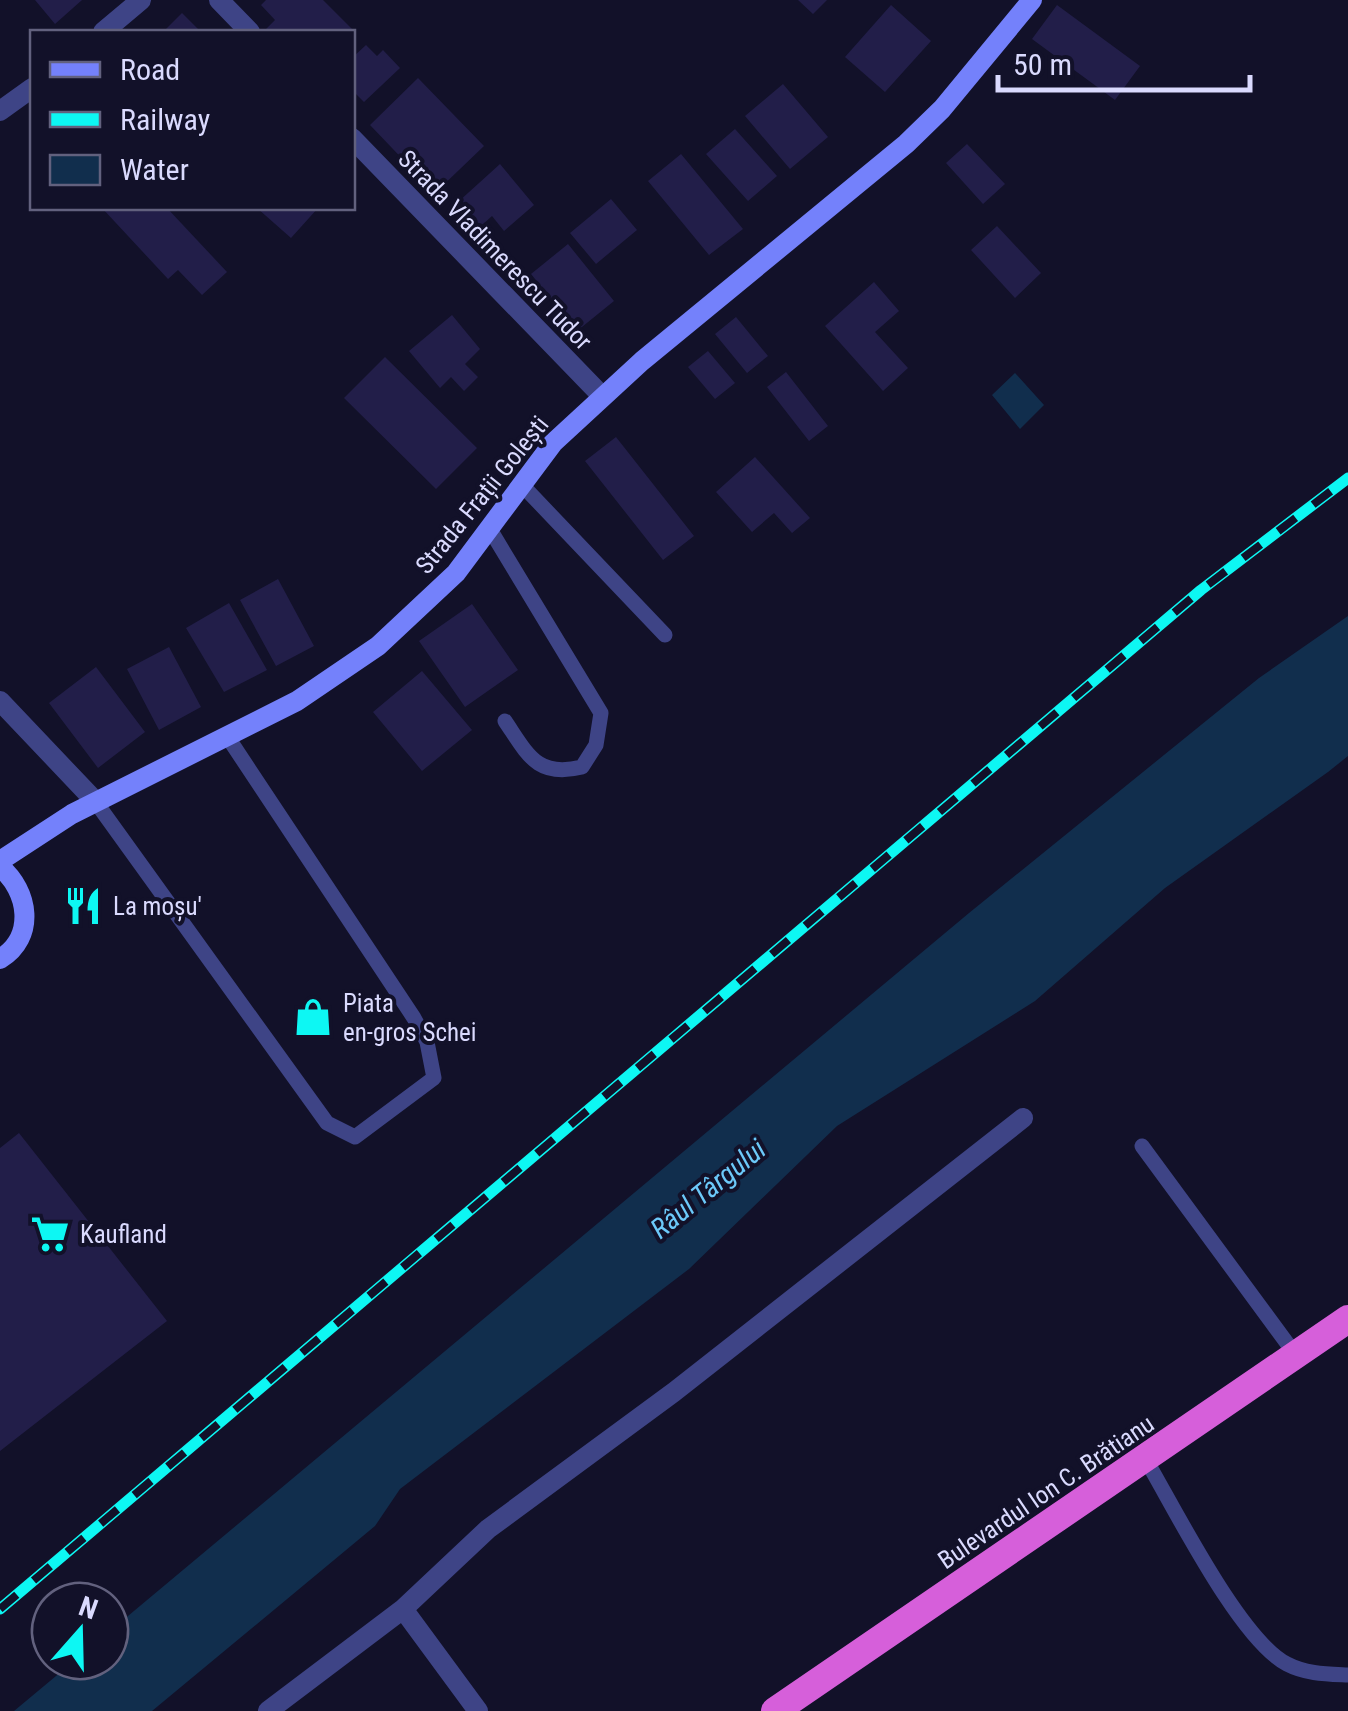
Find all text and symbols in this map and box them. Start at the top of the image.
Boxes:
legend [30,30,355,210]
scale bar [998,30,1250,92]
text: 50 m [1013,47,1072,82]
text: Road [120,52,180,87]
text: Railway [120,102,210,137]
street label: Strada Vladimerescu Tudor [392,144,598,356]
text: Water [120,152,189,187]
street label: Strada Frații Golești [410,410,555,580]
restaurant icon: La moșu' [62,885,104,927]
place label: La moșu' [113,892,202,922]
place label: Piata en-gros Schei [343,989,476,1047]
shop icon: Piata en-gros Schei [292,996,334,1038]
water label: Râul Târgului [644,1132,773,1245]
supermarket icon: Kaufland [29,1213,71,1255]
place label: Kaufland [80,1220,167,1249]
street label: Bulevardul Ion C. Brătianu [933,1409,1159,1575]
north arrow [30,1581,130,1681]
text: N [75,1590,102,1626]

